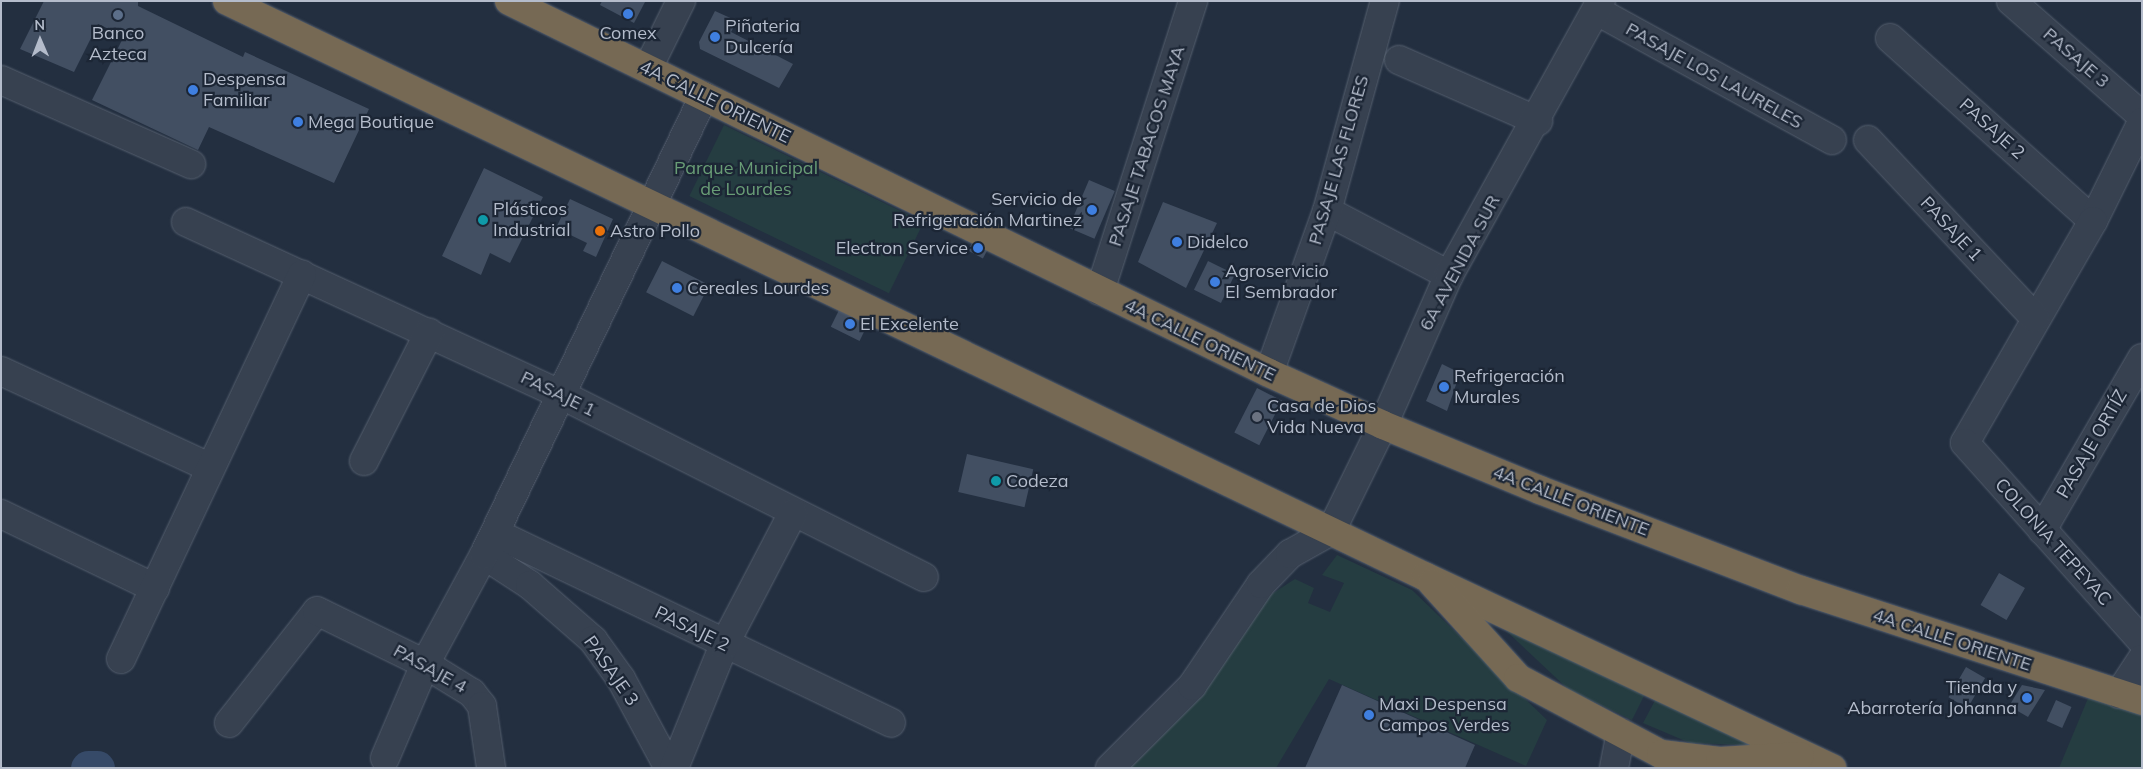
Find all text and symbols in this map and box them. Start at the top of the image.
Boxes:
marker: Comex [622,8,634,20]
marker: Banco Azteca [112,9,124,21]
north arrow [15,15,65,65]
text: N [34,16,45,34]
place label: Piñateria Dulcería [725,16,800,58]
street label: PASAJE LOS LAURELES [1622,18,1806,134]
place label: Comex [599,22,657,44]
place label: Banco Azteca [89,23,147,66]
street label: PASAJE 3 [2039,24,2113,92]
marker: Piñateria Dulcería [709,31,721,43]
street label: PASAJE TABACOS MAYA [1104,43,1190,249]
street label: 4A CALLE ORIENTE [636,56,794,148]
place label: Despensa Familiar [203,69,286,112]
street label: PASAJE LAS FLORES [1304,73,1374,247]
marker: Despensa Familiar [187,84,199,96]
street label: PASAJE 2 [1955,94,2029,164]
place label: Mega Boutique [308,111,434,133]
marker: Mega Boutique [292,116,304,128]
park label: Parque Municipal de Lourdes [674,158,818,200]
place label: Servicio de Refrigeración Martinez [893,189,1082,232]
street label: 6A AVENIDA SUR [1415,192,1505,334]
street label: PASAJE 1 [1916,192,1986,266]
place label: Plásticos Industrial [493,199,570,242]
marker: Servicio de Refrigeración Martinez [1086,204,1098,216]
marker: Plásticos Industrial [477,214,489,226]
place label: Astro Pollo [610,220,700,242]
marker: Astro Pollo [594,225,606,237]
place label: Didelco [1187,231,1249,253]
marker: Didelco [1171,236,1183,248]
place label: Electron Service [836,237,968,259]
marker: Electron Service [972,242,984,254]
place label: Agroservicio El Sembrador [1225,261,1337,304]
marker: Agroservicio El Sembrador [1209,276,1221,288]
place label: Cereales Lourdes [687,277,830,299]
marker: Cereales Lourdes [671,282,683,294]
street label: 4A CALLE ORIENTE [1121,294,1279,386]
place label: El Excelente [860,313,959,335]
marker: El Excelente [844,318,856,330]
place label: Refrigeración Murales [1454,366,1565,408]
street label: PASAJE 1 [517,367,599,421]
marker: Refrigeración Murales [1438,381,1450,393]
street label: PASAJE ORTÍZ [2052,386,2132,502]
place label: Casa de Dios Vida Nueva [1267,396,1376,438]
marker: Casa de Dios Vida Nueva [1251,411,1263,423]
street label: 4A CALLE ORIENTE [1490,461,1652,541]
place label: Codeza [1006,470,1069,492]
street label: COLONIA TEPEYAC [1990,474,2116,610]
marker: Codeza [990,475,1002,487]
street label: PASAJE 2 [651,602,733,656]
street label: 4A CALLE ORIENTE [1870,604,2034,676]
street label: PASAJE 3 [579,632,643,710]
street label: PASAJE 4 [390,640,470,698]
place label: Tienda y Abarrotería Johanna [1847,677,2017,720]
marker: Tienda y Abarrotería Johanna [2021,692,2033,704]
place label: Maxi Despensa Campos Verdes [1379,694,1510,736]
marker: Maxi Despensa Campos Verdes [1363,709,1375,721]

